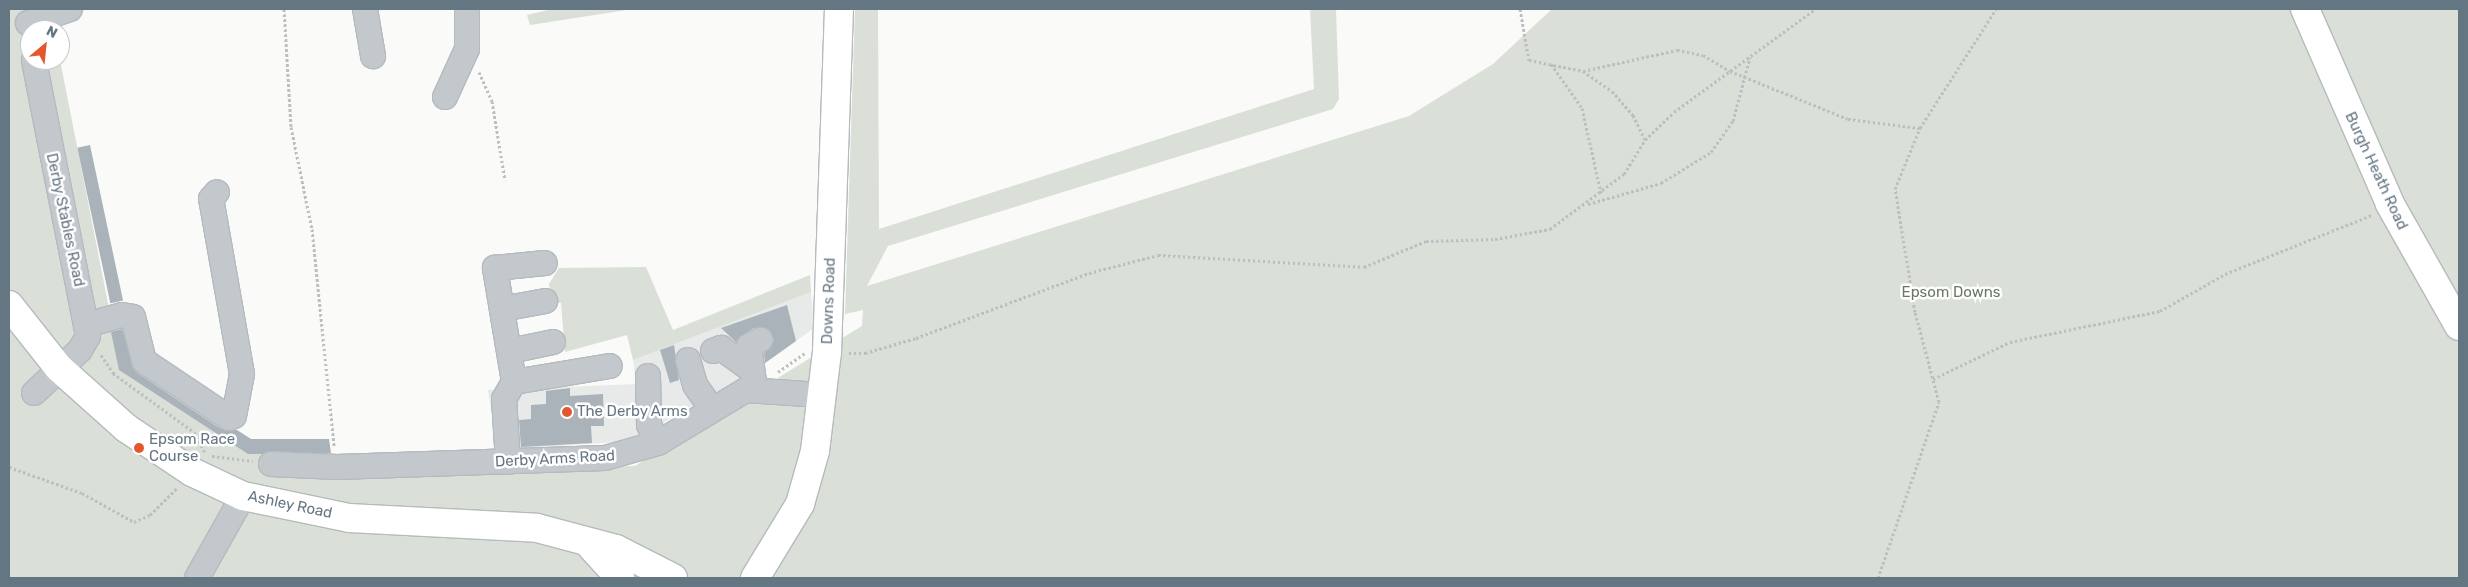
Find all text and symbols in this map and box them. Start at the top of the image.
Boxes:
north arrow [20,20,70,70]
text: N [43,22,60,42]
street label: Burgh Heath Road [2341,109,2411,233]
street label: Derby Stables Road [42,151,88,289]
street label: Downs Road [818,257,840,345]
park label: Epsom Downs [1902,284,2000,302]
place label: The Derby Arms [577,403,688,421]
marker: The Derby Arms [561,406,573,418]
place label: Epsom Race Course [149,430,235,465]
marker: Epsom Race Course [133,442,145,454]
street label: Derby Arms Road [494,447,616,471]
street label: Ashley Road [246,487,334,523]

